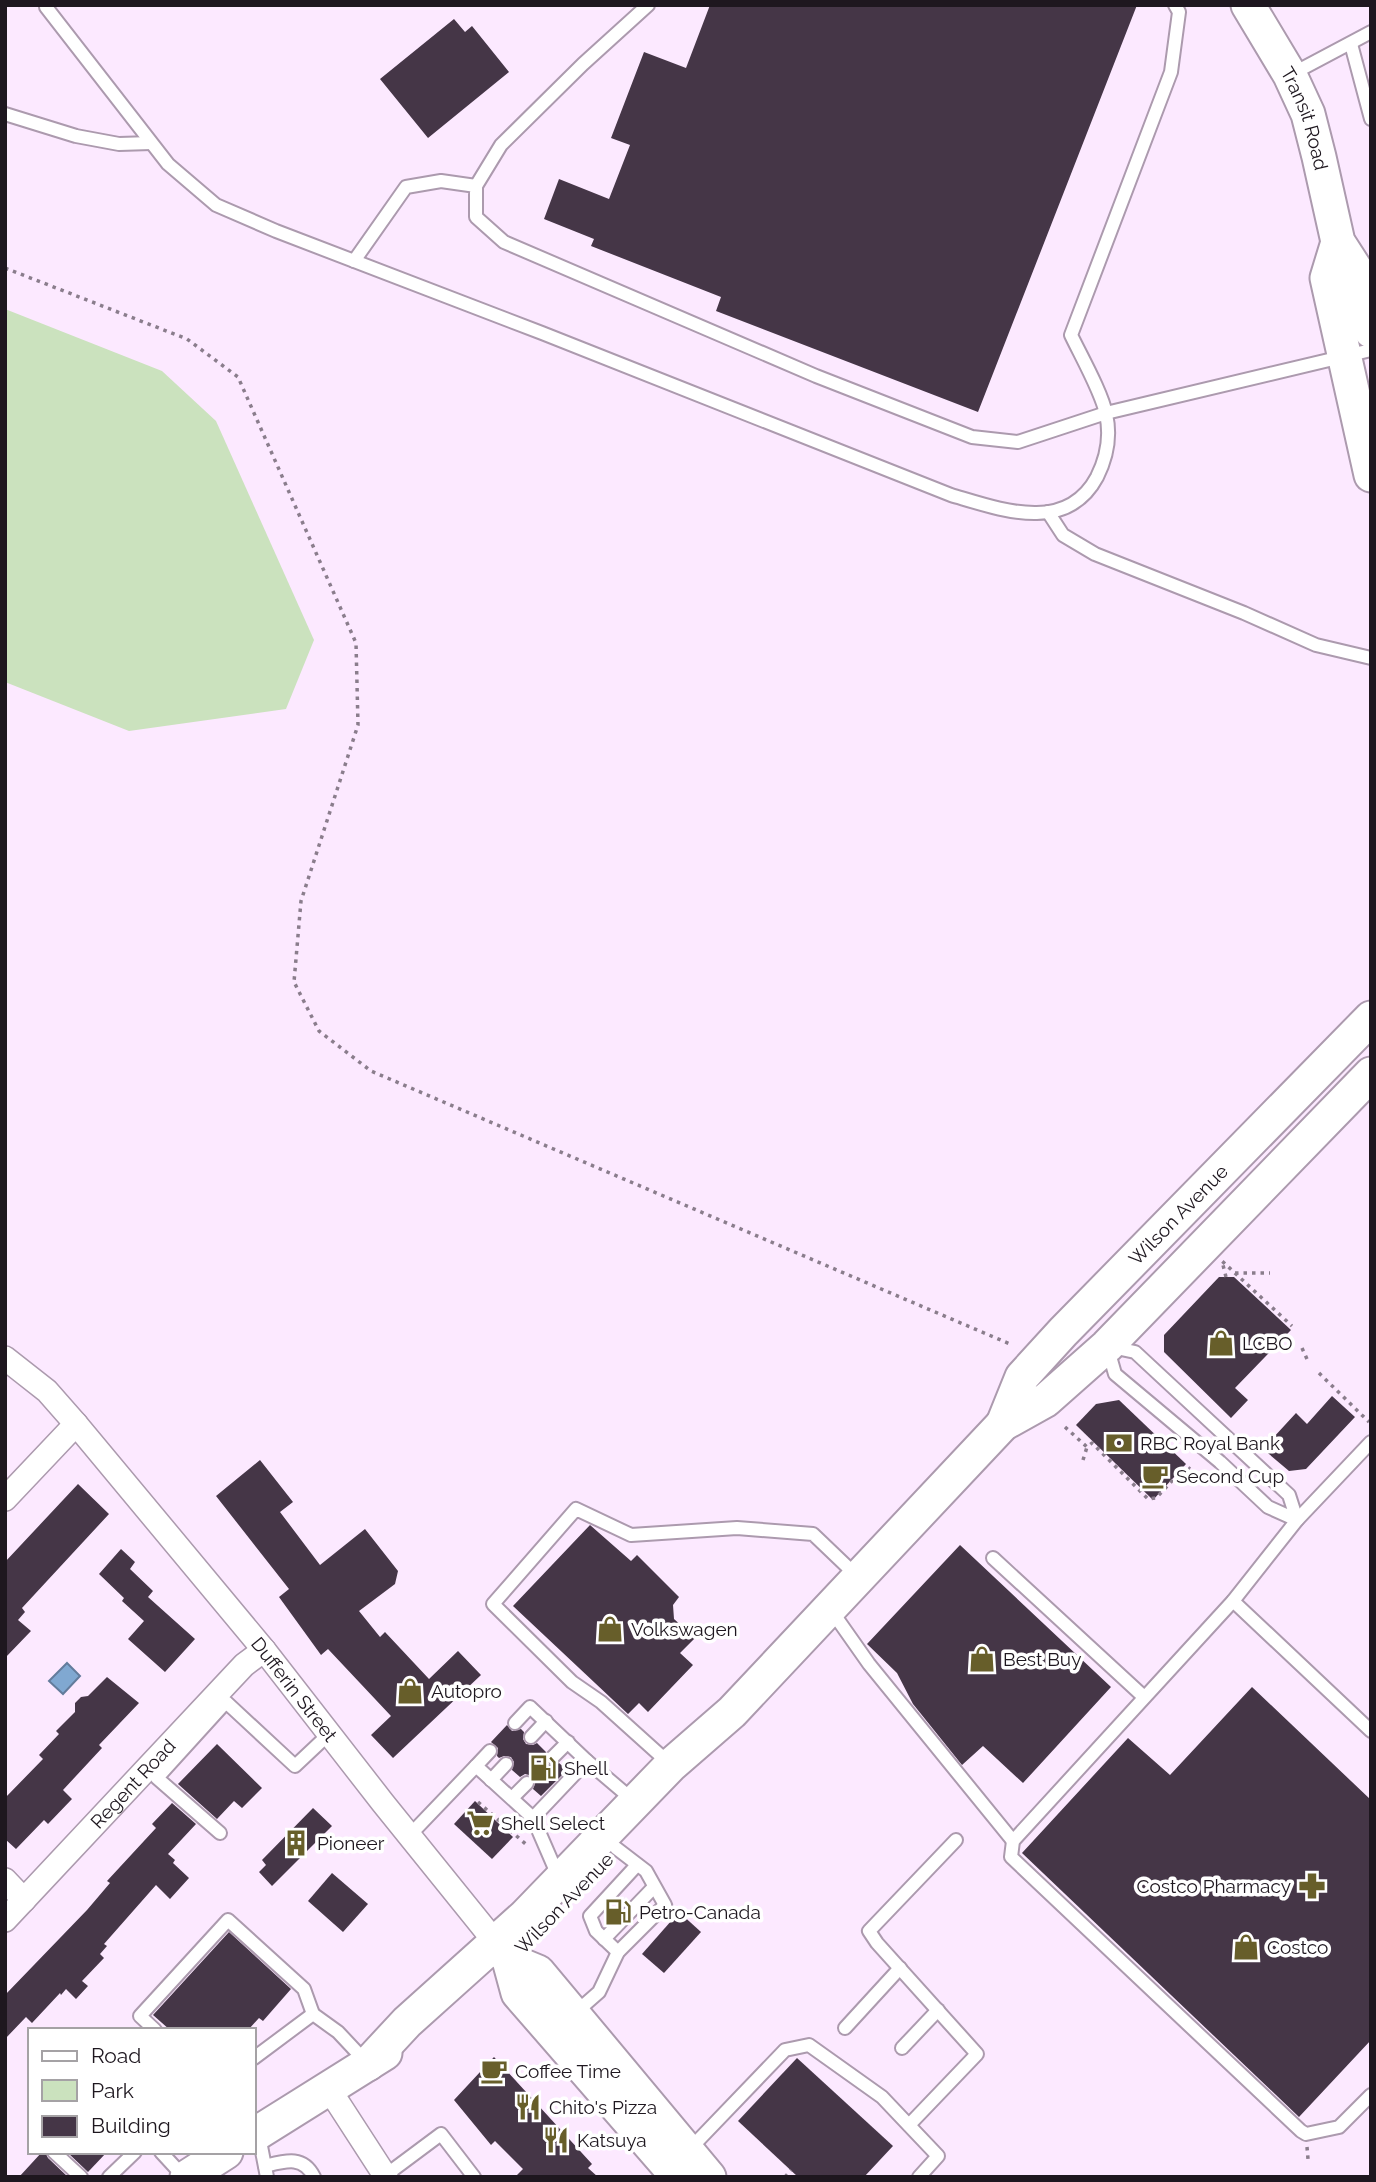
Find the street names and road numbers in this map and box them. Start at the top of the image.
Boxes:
street label: Transit Road [1277,63,1333,172]
street label: Wilson Avenue [1124,1160,1232,1269]
street label: Dufferin Street [247,1633,342,1746]
street label: Regent Road [86,1734,180,1833]
street label: Wilson Avenue [510,1848,618,1958]

